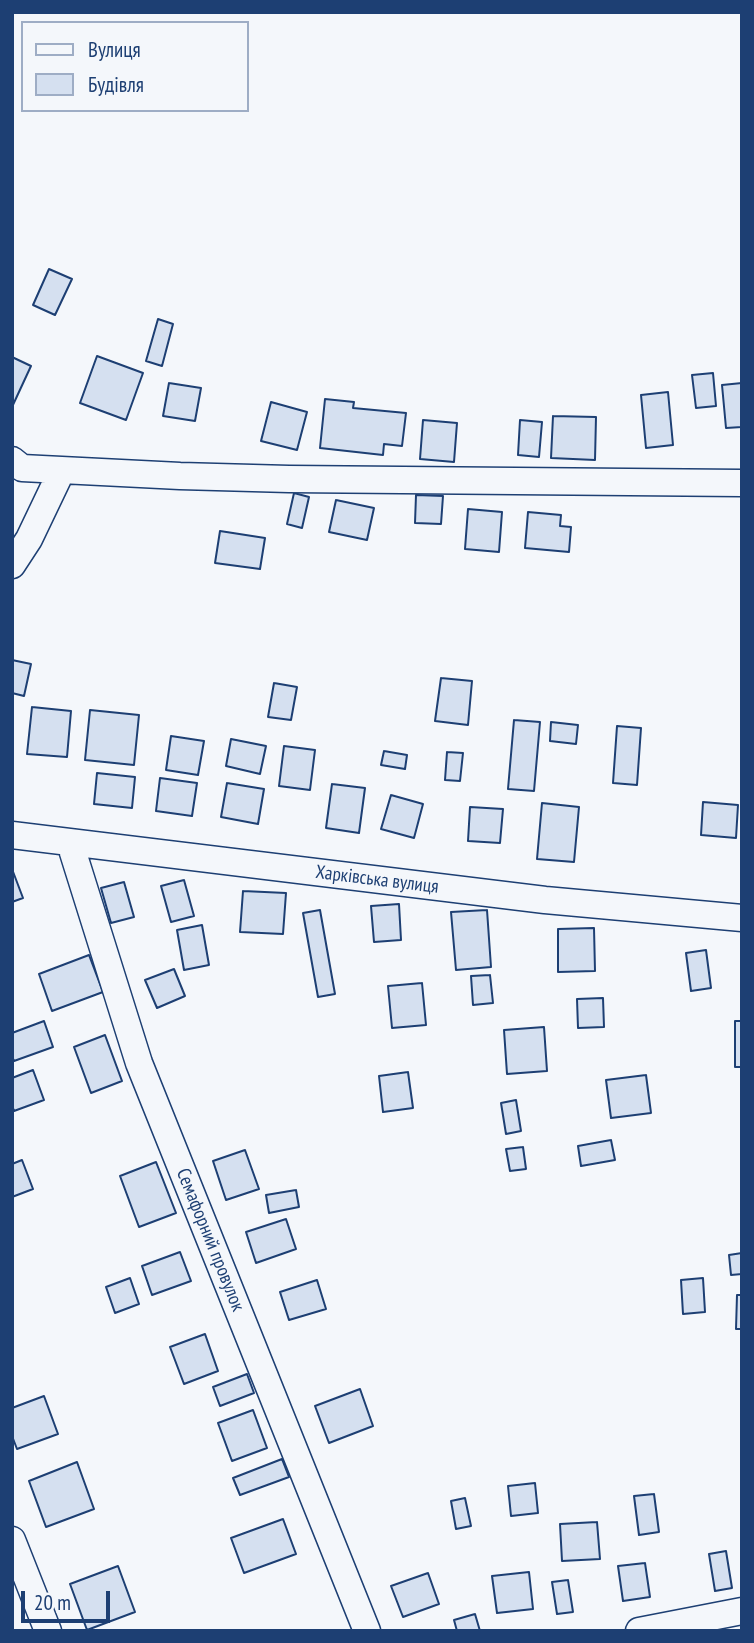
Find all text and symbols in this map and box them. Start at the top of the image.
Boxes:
legend [21,21,248,112]
text: Вулиця [88,36,141,63]
text: Будівля [88,71,144,98]
street label: Харківська вулиця [314,861,440,899]
street label: Семафорний провулок [171,1165,249,1315]
scale bar [24,1576,114,1620]
text: 20 m [34,1589,71,1616]

